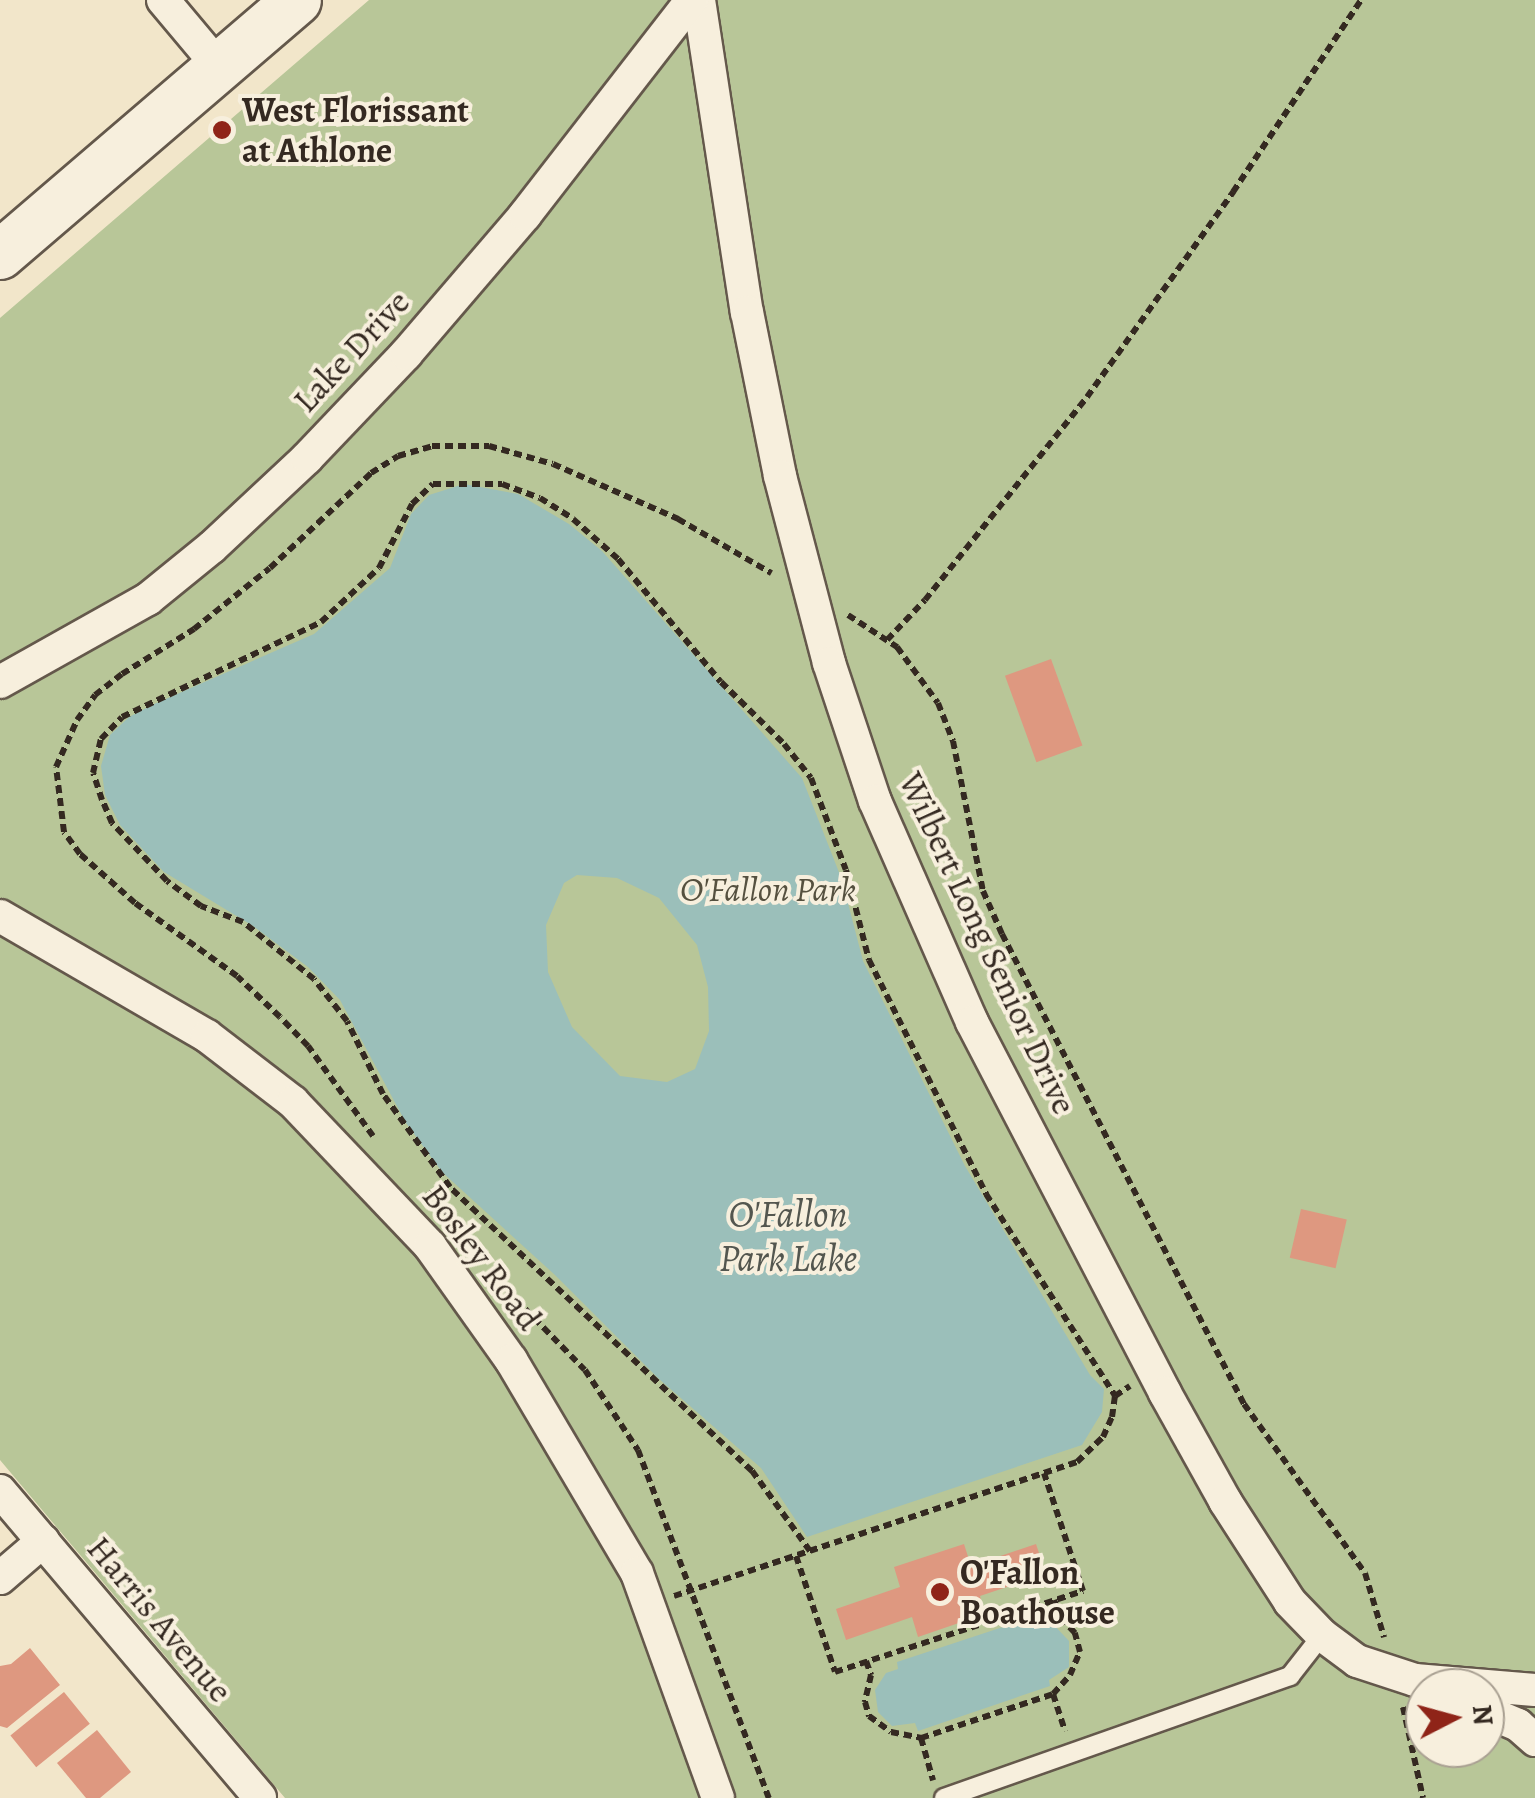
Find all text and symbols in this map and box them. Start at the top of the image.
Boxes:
place label: West Florissant at Athlone [242,89,469,171]
marker: West Florissant at Athlone [211,119,233,141]
street label: Lake Drive [284,281,418,421]
street label: Wilbert Long Senior Drive [890,765,1086,1121]
park label: O'Fallon Park [680,868,856,910]
street label: Bosley Road [414,1176,550,1338]
water label: O'Fallon Park Lake [719,1192,857,1282]
street label: Harris Avenue [78,1527,242,1711]
place label: O'Fallon Boathouse [960,1551,1115,1633]
marker: O'Fallon Boathouse [929,1581,951,1603]
north arrow [1405,1668,1505,1768]
text: N [1463,1703,1503,1727]

